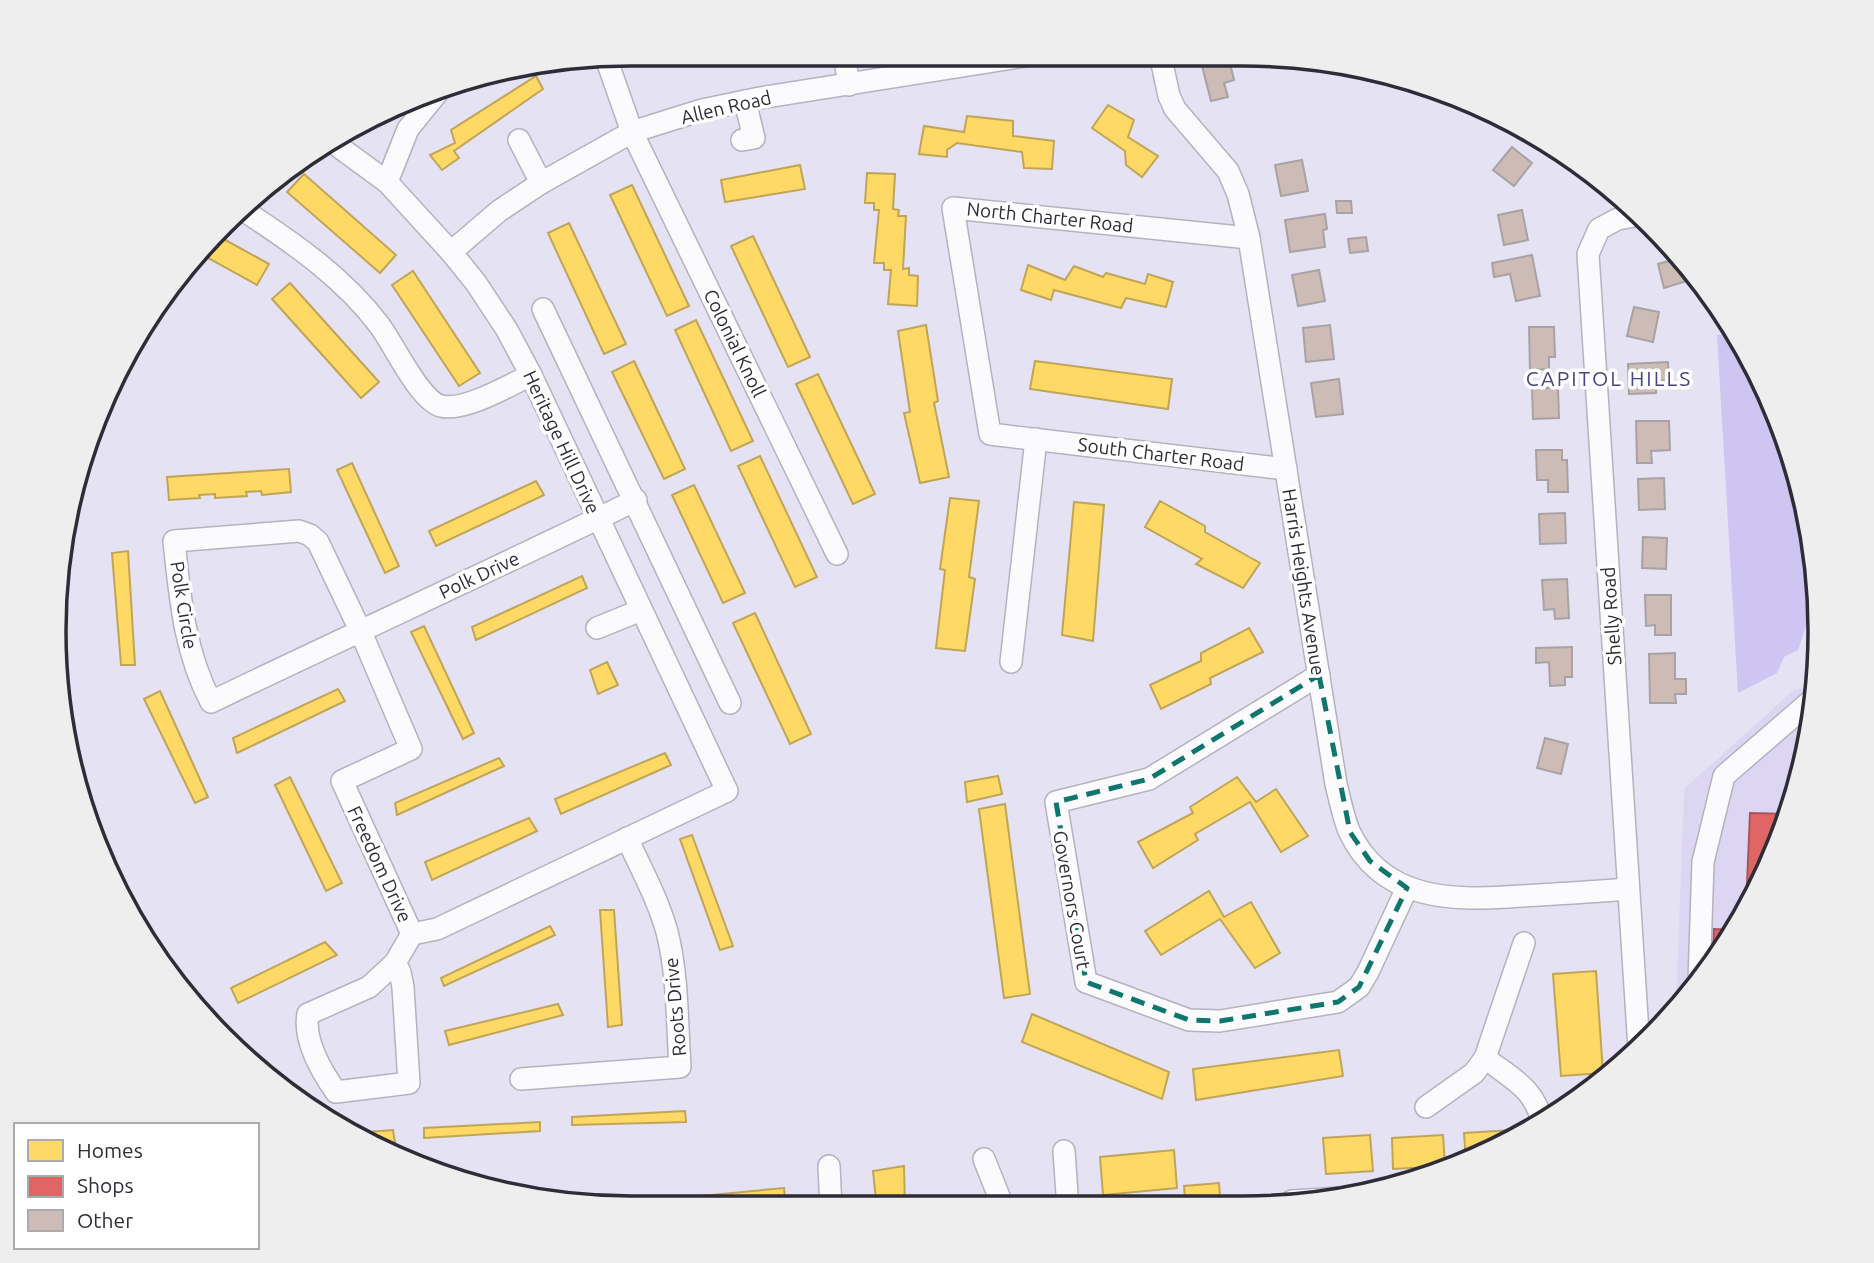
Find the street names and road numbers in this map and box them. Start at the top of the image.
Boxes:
street label: Allen Road [679,86,773,128]
street label: North Charter Road [966,197,1134,237]
street label: Colonial Knoll [699,286,771,400]
street label: Heritage Hill Drive [519,367,605,517]
street label: South Charter Road [1077,433,1245,475]
street label: Harris Heights Avenue [1278,487,1330,677]
street label: Polk Drive [435,547,523,603]
street label: Polk Circle [166,559,202,651]
street label: Shelly Road [1597,566,1625,666]
street label: Freedom Drive [343,802,417,926]
street label: Governors Court [1049,829,1095,972]
street label: Roots Drive [660,957,690,1057]

